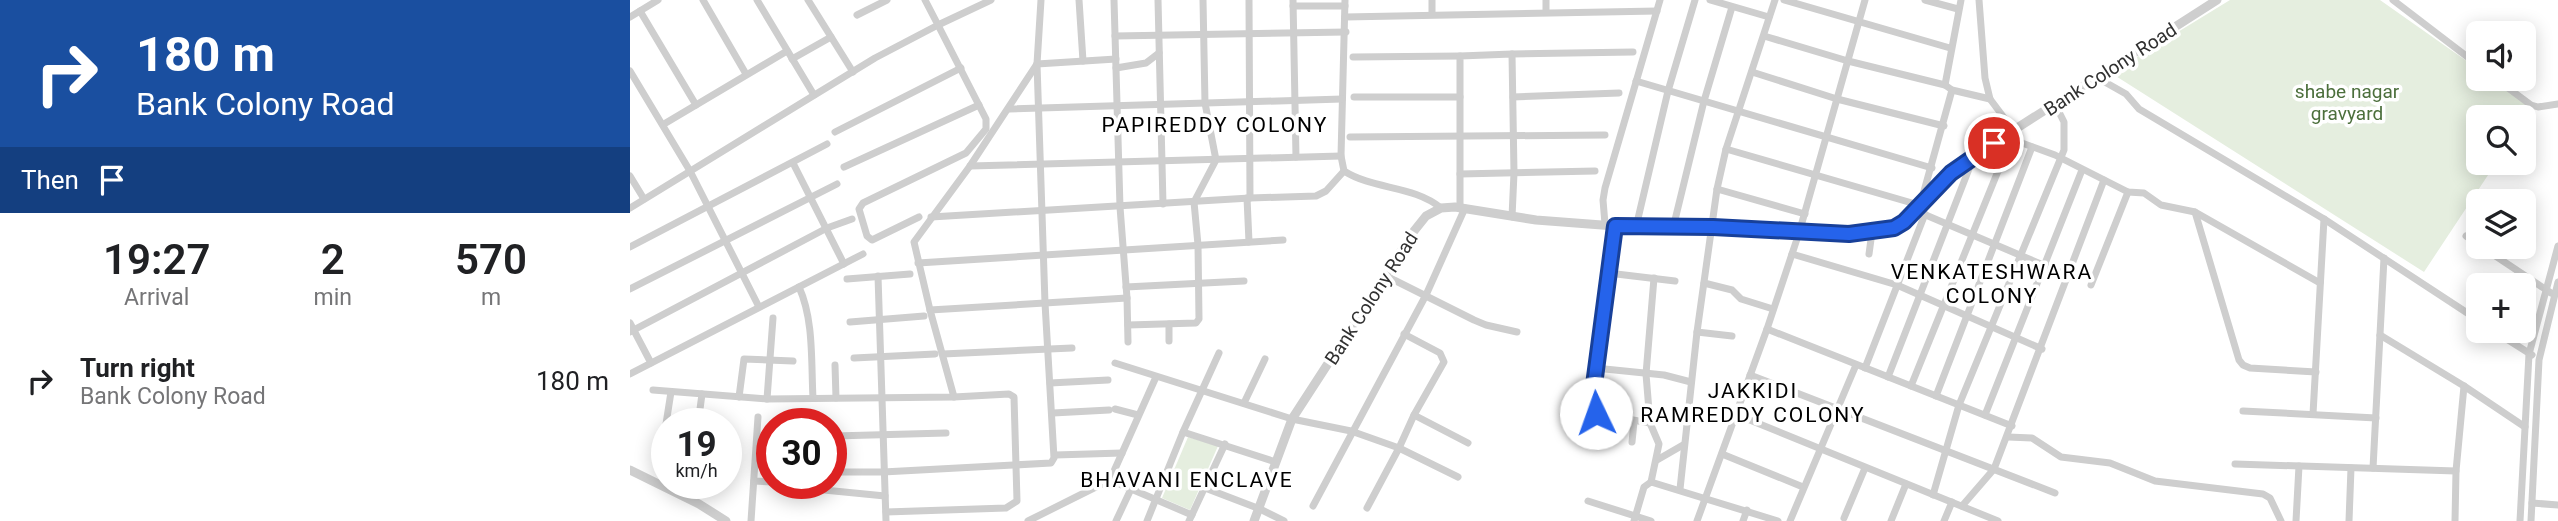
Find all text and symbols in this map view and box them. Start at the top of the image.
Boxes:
street label: Bank Colony Road [2040,18,2181,121]
map controls [2466,21,2536,343]
button: sound [2466,21,2536,91]
text: 180 m [136,26,275,83]
icon: right [21,28,112,119]
park label: shabe nagar gravyard [2295,80,2400,125]
text: Bank Colony Road [136,85,394,123]
button: search [2466,105,2536,175]
district label: PAPIREDDY COLONY [1102,113,1328,137]
pin [1964,113,2024,173]
icon: arrive [1975,124,2013,162]
icon: arrive [93,161,131,199]
text: Then [21,165,79,195]
button: layers [2466,189,2536,259]
street label: Bank Colony Road [1320,228,1423,369]
text: 19:27 [103,235,210,284]
text: 2 [321,235,345,284]
text: 570 [455,235,527,284]
district label: VENKATESHWARA COLONY [1891,260,2093,308]
button: + [2466,273,2536,343]
text: Arrival [124,284,189,311]
text: min [313,284,352,311]
text: m [481,284,501,311]
text: Turn right [80,353,195,383]
icon: right [21,362,59,400]
text: 180 m [536,366,609,396]
position arrow [1559,376,1633,450]
district label: JAKKIDI RAMREDDY COLONY [1640,379,1866,427]
text: Bank Colony Road [80,383,266,410]
speed limit sign: 30 [756,408,847,499]
text: 19 [676,424,717,465]
text: km/h [675,460,718,481]
district label: BHAVANI ENCLAVE [1080,468,1294,492]

